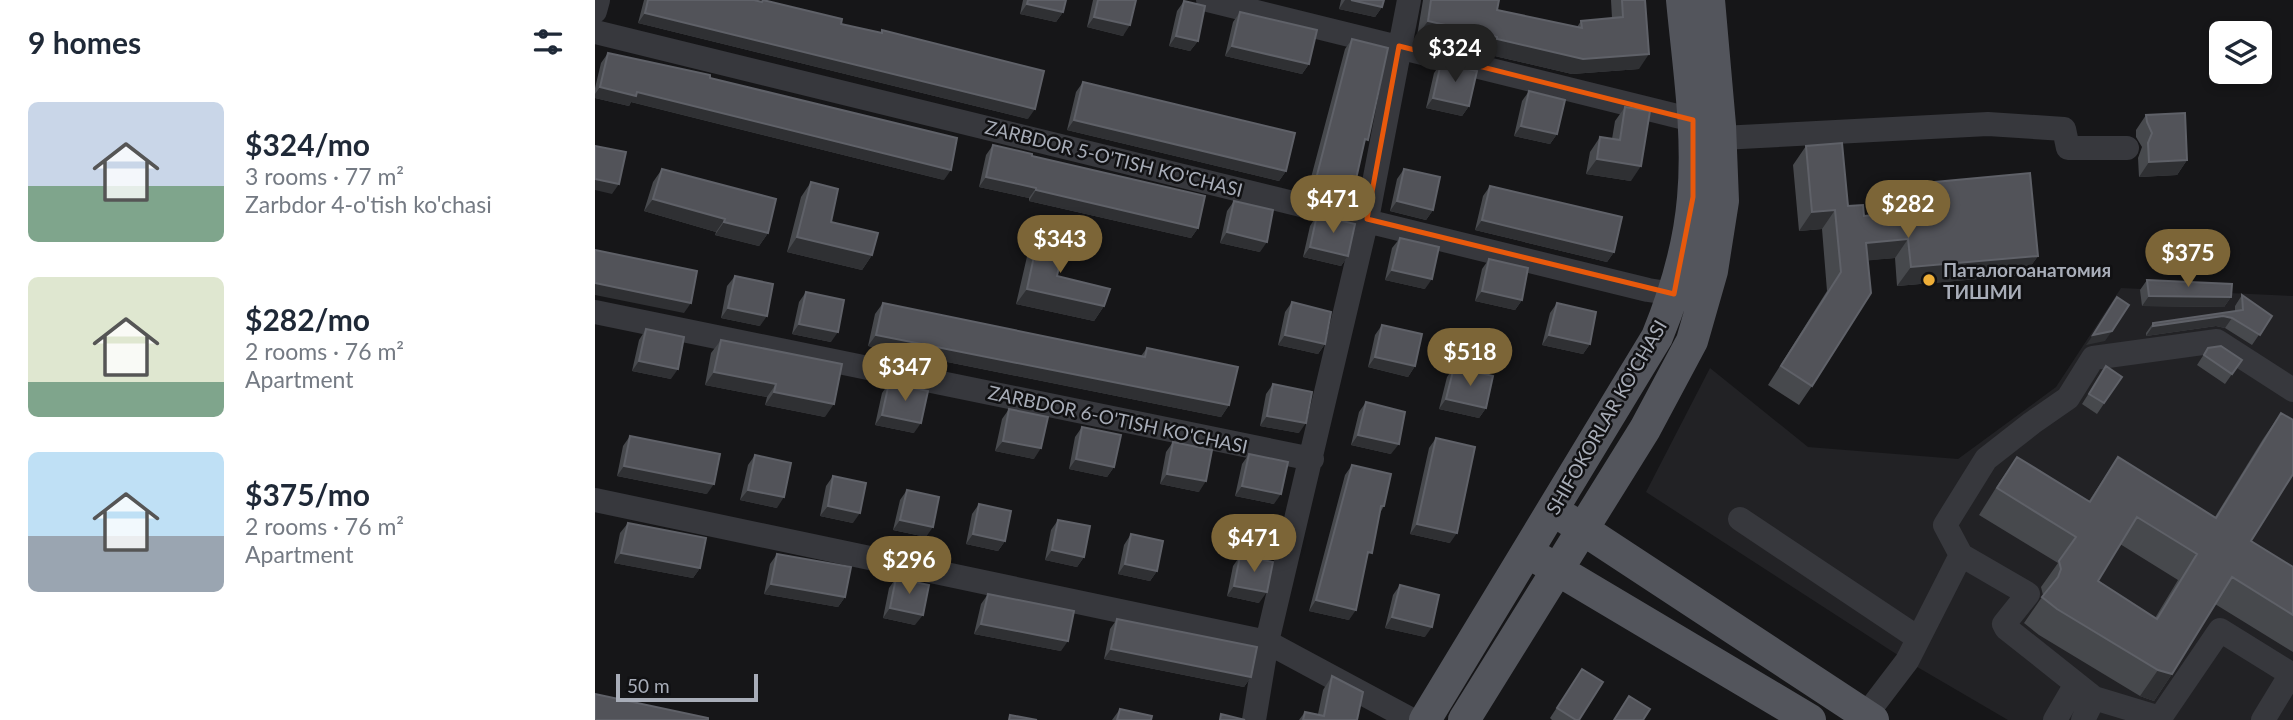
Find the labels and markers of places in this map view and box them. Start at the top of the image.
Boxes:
pin: $324 [1414,24,1496,84]
pin: $471 [1292,176,1374,235]
pin: $282 [1867,180,1949,240]
pin: $343 [1019,216,1101,275]
pin: $375 [2147,230,2229,289]
place label: Паталогоанатомия ТИШМИ [1943,258,2111,303]
marker: Паталогоанатомия ТИШМИ [1921,272,1937,288]
pin: $518 [1429,328,1511,388]
pin: $347 [864,344,946,403]
pin: $471 [1213,514,1295,574]
pin: $296 [868,536,950,596]

